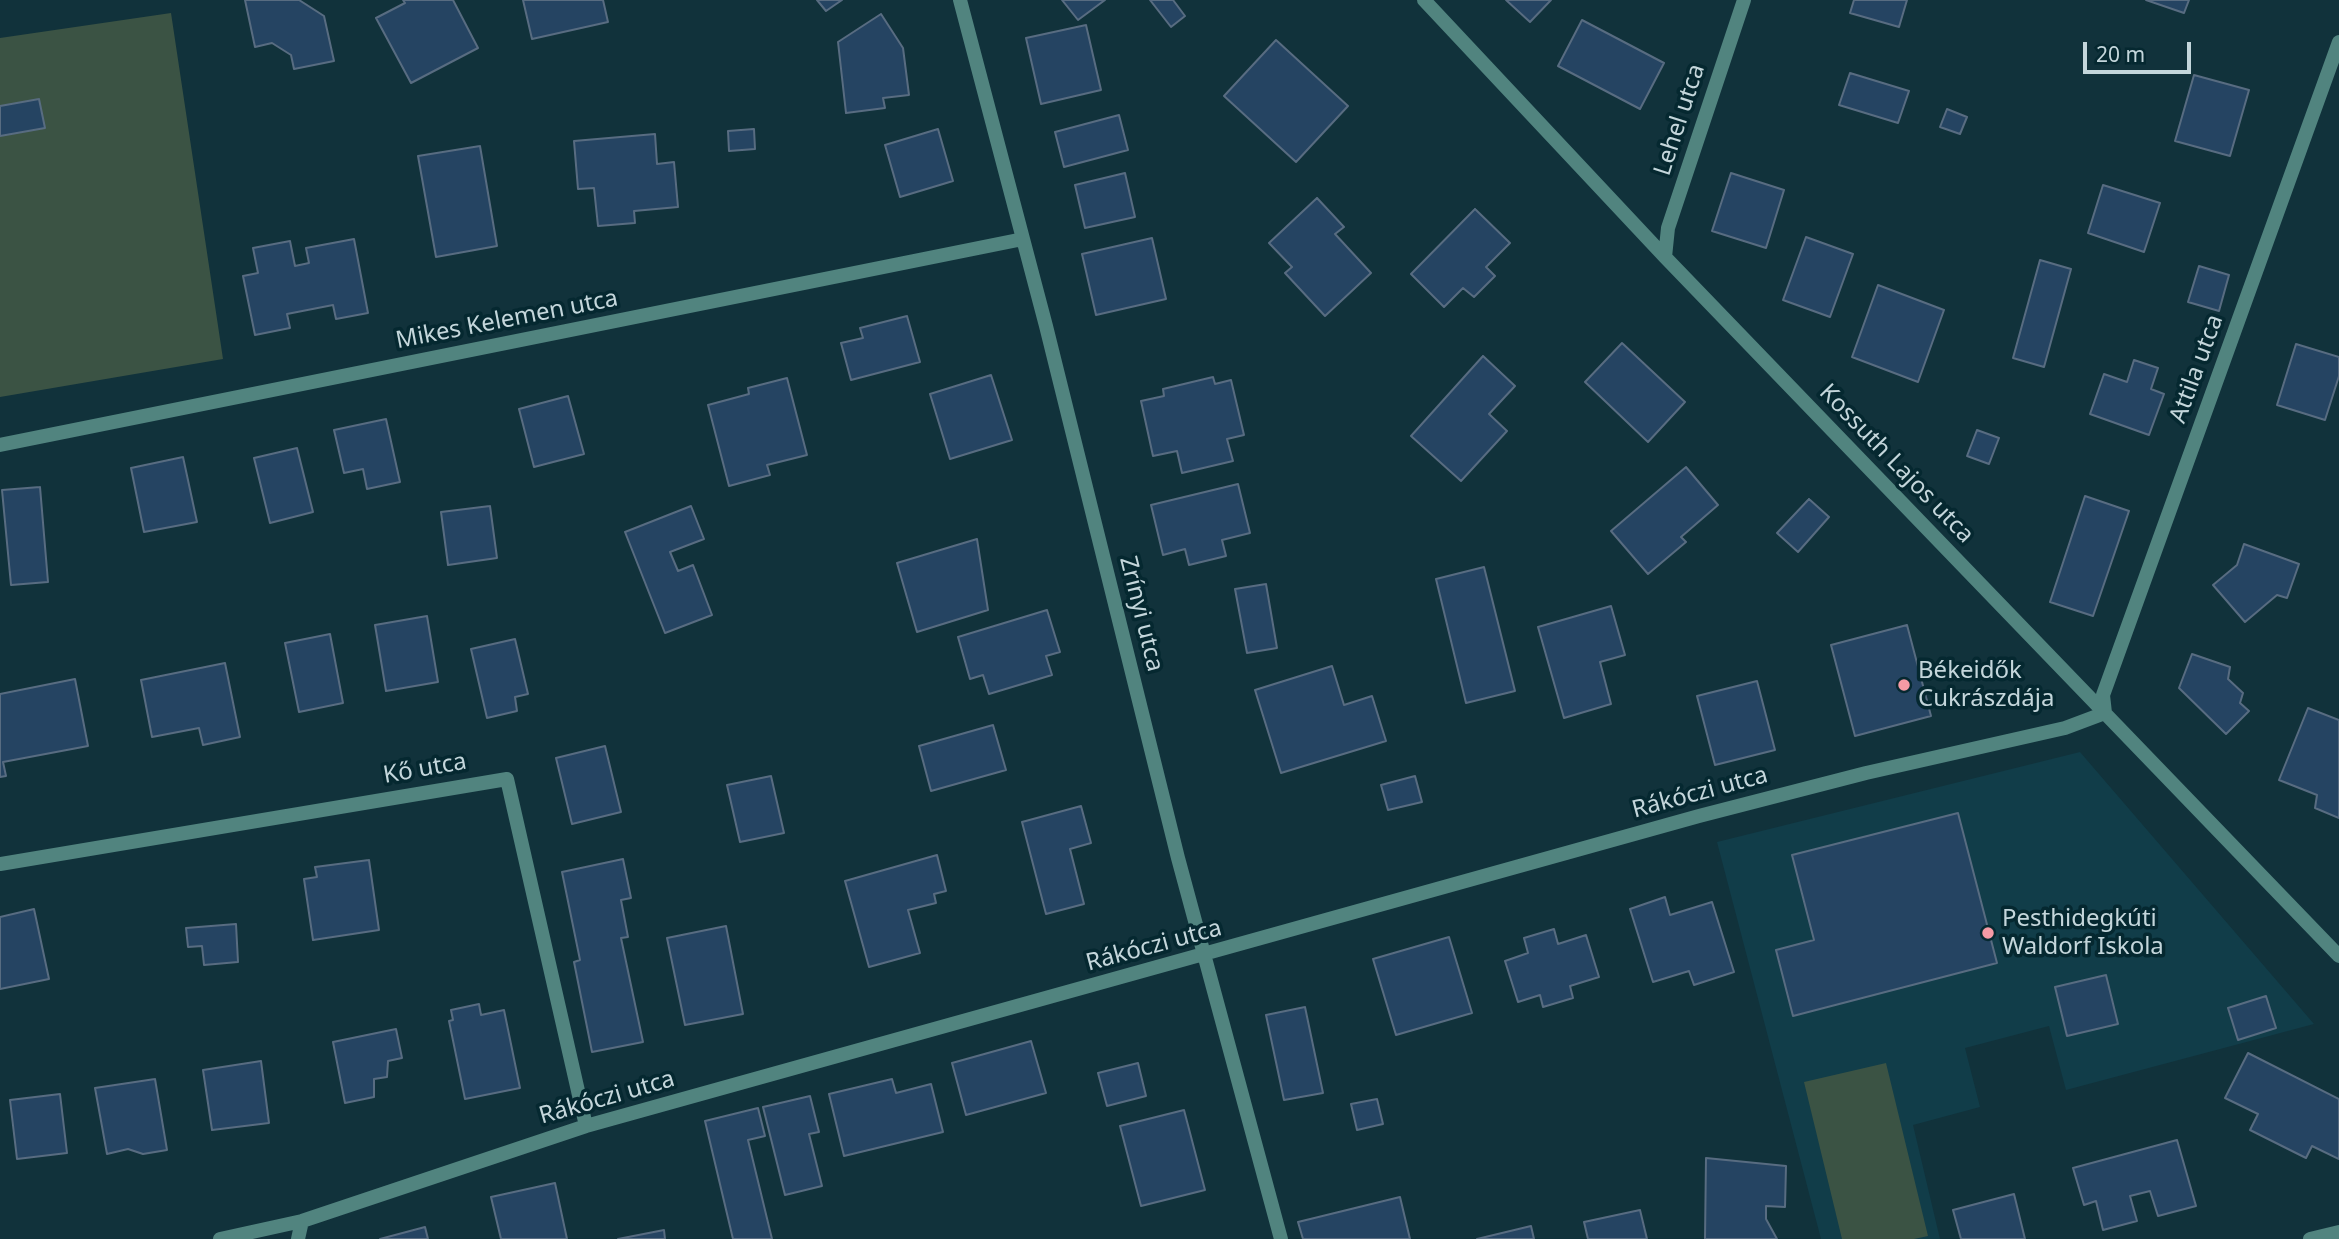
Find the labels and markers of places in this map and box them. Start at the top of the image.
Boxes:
place label: Békeidők Cukrászdája [1918,657,2054,713]
marker: Békeidők Cukrászdája [1896,677,1912,693]
place label: Pesthidegkúti Waldorf Iskola [2002,905,2164,961]
marker: Pesthidegkúti Waldorf Iskola [1980,925,1996,941]

